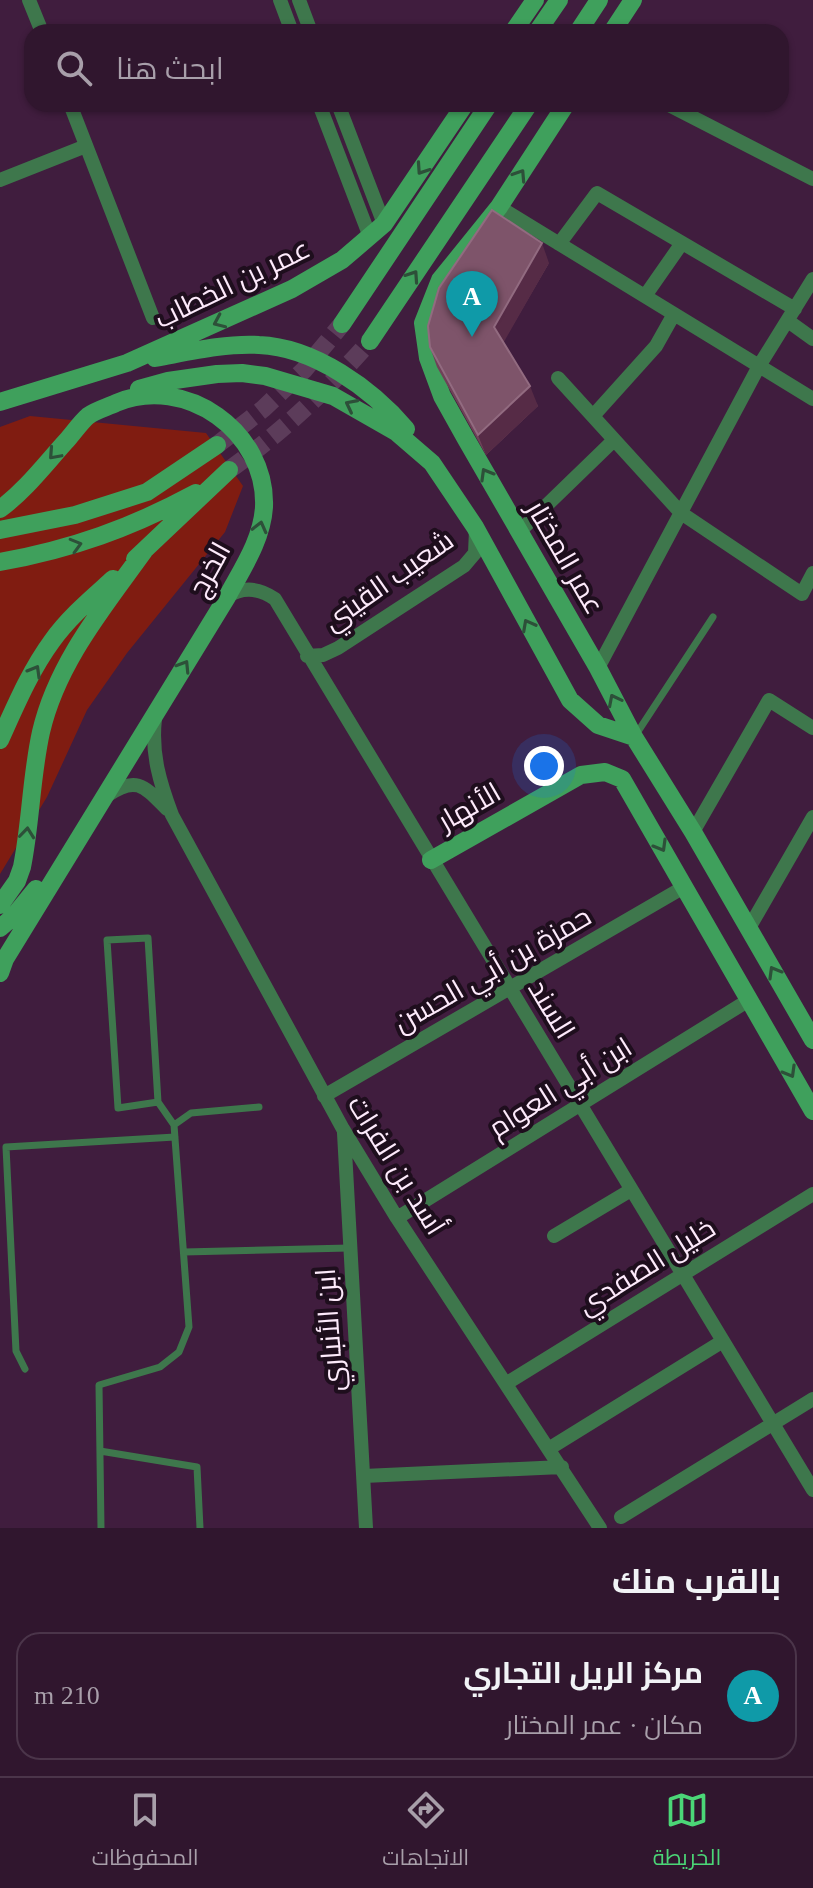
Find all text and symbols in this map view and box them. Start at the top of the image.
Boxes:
search box [24,24,789,112]
icon: search [52,46,96,90]
text: ابحث هنا [116,52,224,85]
one-way arrow [416,160,431,174]
one-way arrow [511,169,526,183]
street label: عمر بن الخطاب [150,233,315,335]
one-way arrow [404,270,419,285]
pin: A [446,271,498,337]
one-way arrow [213,312,228,328]
one-way arrow [345,400,360,415]
one-way arrow [49,445,64,460]
one-way arrow [480,468,495,483]
street label: عمر المختار [520,493,610,619]
one-way arrow [250,520,267,534]
street label: شعيب القيني [317,524,463,641]
street label: الخرج [182,537,239,603]
one-way arrow [69,538,82,554]
one-way arrow [522,620,538,634]
one-way arrow [174,660,190,675]
one-way arrow [25,665,41,680]
one-way arrow [609,693,624,708]
your location [524,746,564,786]
street label: الأنهار [431,776,507,839]
one-way arrow [18,827,35,840]
one-way arrow [651,837,667,852]
street label: حمزة بن أبي الحسن [387,899,599,1044]
one-way arrow [768,966,784,981]
street label: السند [522,974,581,1044]
street label: ابن أبي العوام [482,1029,641,1149]
one-way arrow [780,1063,796,1078]
street label: أسد بن الفرات [341,1089,453,1241]
street label: خليل الصفدي [572,1212,724,1326]
street label: ابن الأنباري [310,1267,355,1393]
text: بالقرب منك [612,1563,781,1600]
text: مركز الريل التجاري [464,1656,703,1689]
text: 210 m [34,1681,100,1710]
text: A [744,1681,762,1710]
text: مكان · عمر المختار [506,1711,703,1740]
tab: المحفوظات [92,1788,199,1878]
tab: الاتجاهات [382,1788,469,1878]
tab: الخريطة [653,1788,721,1878]

